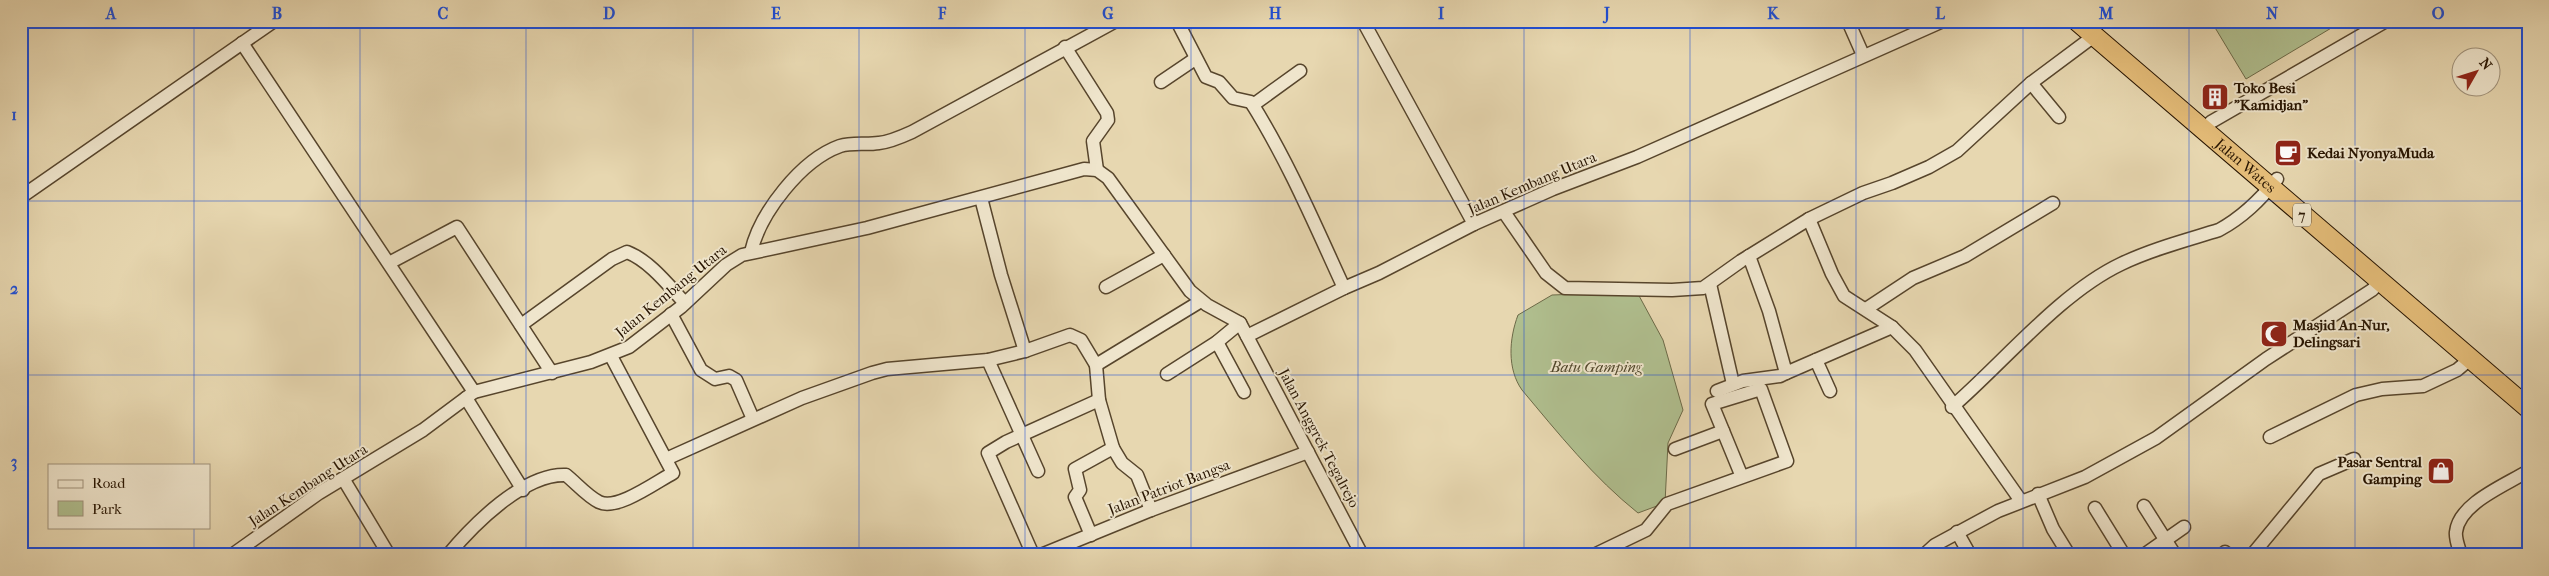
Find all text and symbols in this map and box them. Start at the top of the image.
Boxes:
text: A [105,4,117,23]
text: B [272,4,282,23]
text: C [438,4,449,23]
text: D [603,4,615,23]
text: E [771,4,781,23]
text: F [937,4,947,23]
text: G [1102,4,1114,23]
text: H [1269,4,1282,23]
text: I [1438,4,1445,23]
text: J [1602,4,1610,24]
text: K [1767,4,1780,23]
text: L [1935,4,1945,23]
text: M [2098,4,2114,23]
text: N [2266,4,2279,23]
text: O [2432,4,2445,23]
north arrow [2452,48,2502,98]
text: N [2476,55,2496,74]
place label: Toko Besi "Kamidjan" [2233,79,2308,114]
building icon: Toko Besi "Kamidjan" [2200,82,2230,112]
text: 1 [11,105,17,124]
street label: Jalan Wates [2211,134,2280,197]
cafe icon: Kedai NyonyaMuda [2273,138,2303,168]
place label: Kedai NyonyaMuda [2307,144,2435,162]
street label: Jalan Kembang Utara [1464,147,1600,219]
road number: 7 [2293,204,2311,226]
street label: Jalan Kembang Utara [611,240,731,342]
text: 2 [10,279,18,298]
place label: Masjid An-Nur, Delingsari [2292,316,2390,351]
mosque icon: Masjid An-Nur, Delingsari [2259,319,2289,349]
park label: Batu Gamping [1549,358,1643,376]
street label: Jalan Anggrek Tegalrejo [1274,364,1363,511]
street label: Jalan Kembang Utara [244,439,372,531]
text: 3 [11,452,17,472]
place label: Pasar Sentral Gamping [2338,453,2423,488]
street label: Jalan Patriot Bangsa [1105,455,1233,519]
shop icon: Pasar Sentral Gamping [2426,456,2456,486]
legend [48,464,210,528]
text: Road [92,474,126,492]
text: Park [92,500,122,518]

